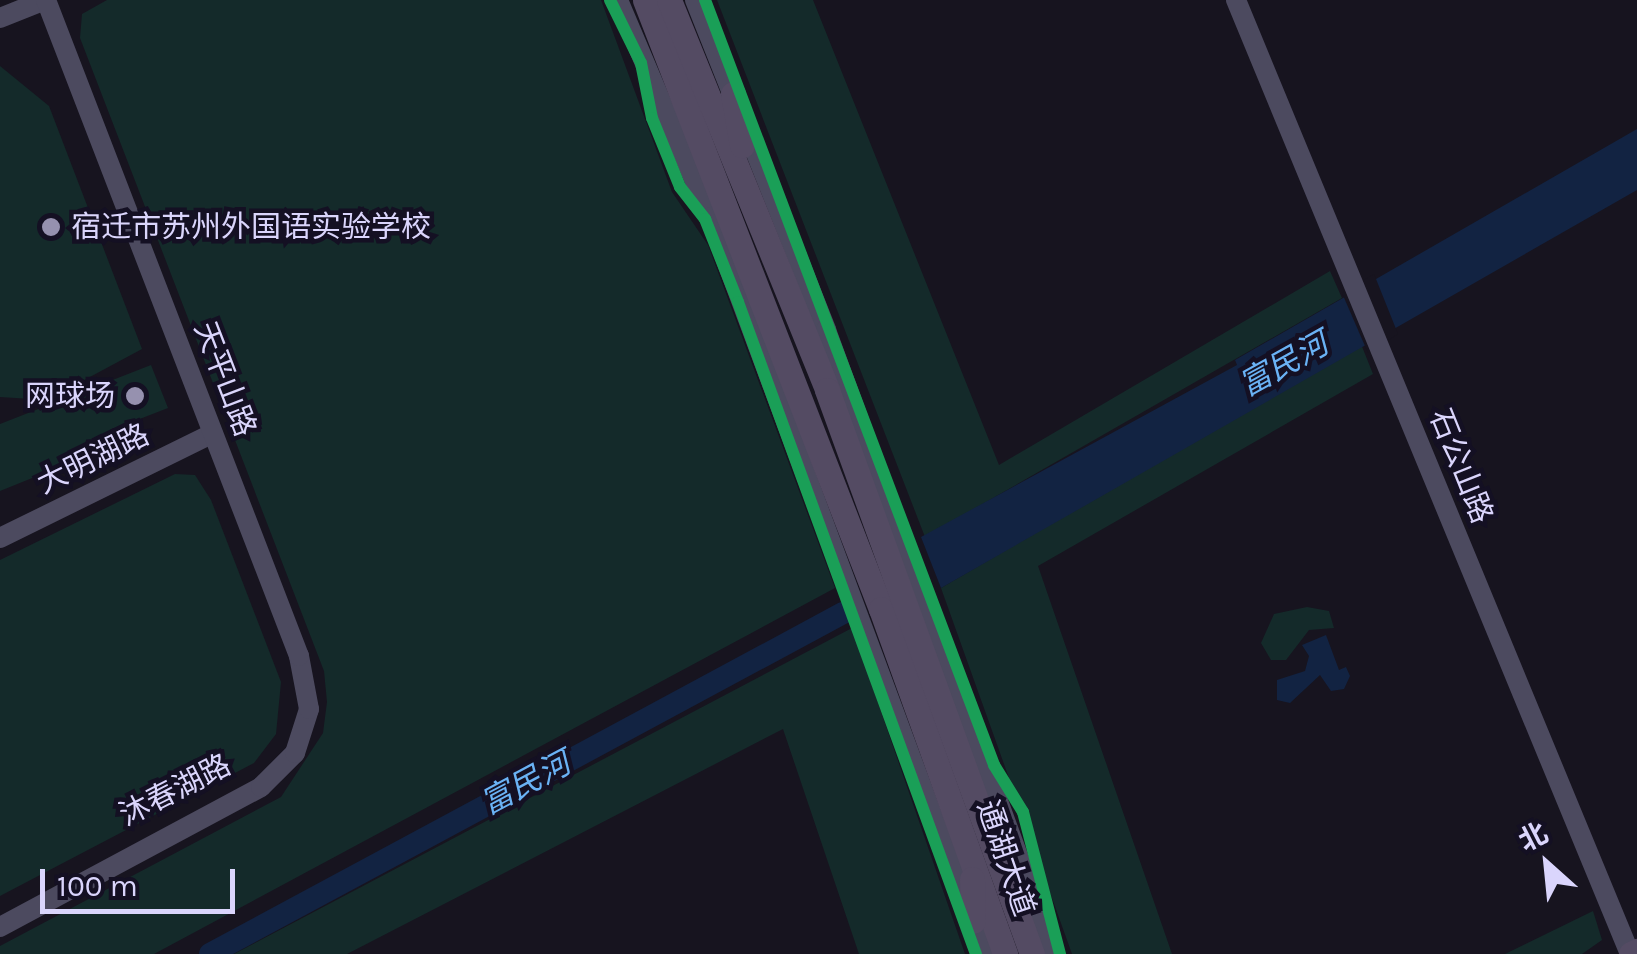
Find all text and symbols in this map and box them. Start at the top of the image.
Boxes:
place label: 宿迁市苏州外国语实验学校 [71,209,431,245]
marker: 宿迁市苏州外国语实验学校 [40,216,62,238]
street label: 天平山路 [187,317,263,441]
water label: 富民河 [1233,325,1335,405]
place label: 网球场 [25,378,115,414]
marker: 网球场 [124,385,146,407]
street label: 石公山路 [1422,404,1500,528]
street label: 大明湖路 [31,417,155,501]
water label: 富民河 [475,745,577,823]
street label: 沐春湖路 [113,747,237,833]
street label: 通湖大道 [969,795,1043,921]
north arrow [1497,814,1597,914]
text: 北 [1513,816,1553,858]
scale bar [45,849,240,911]
text: 100 m [57,868,138,904]

